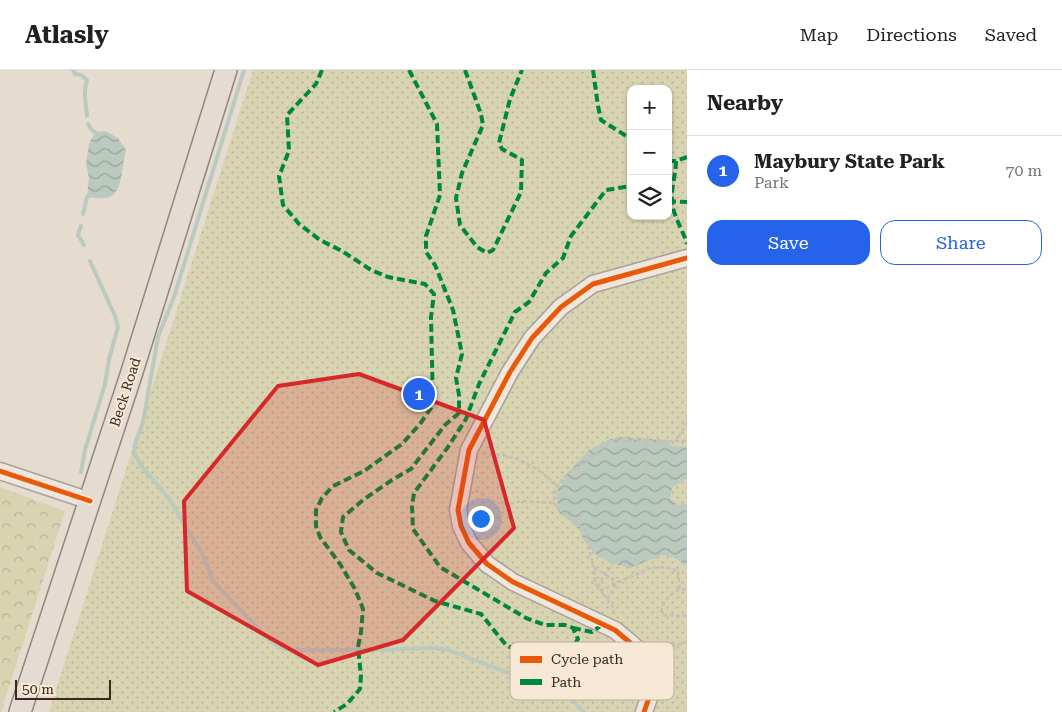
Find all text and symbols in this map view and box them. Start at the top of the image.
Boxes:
text: Atlasly [25,21,109,49]
text: Map [800,24,838,45]
text: Directions [866,24,957,45]
text: Saved [985,24,1037,45]
map controls [627,85,672,220]
button: + [627,85,672,130]
text: Nearby [707,91,783,115]
button: − [627,130,672,175]
text: Maybury State Park [754,150,945,173]
text: 1 [719,161,727,180]
text: 70 m [1005,161,1042,180]
text: Park [754,173,789,192]
button: layers [627,175,672,220]
button: Save [707,220,870,265]
button: Share [880,220,1042,265]
street label: Beck Road [106,355,144,429]
pin: 1 [403,375,435,413]
your location [468,506,494,532]
legend [510,642,674,700]
text: Cycle path [551,651,623,667]
text: Path [551,674,581,690]
scale bar [15,677,111,700]
text: 50 m [22,681,54,697]

